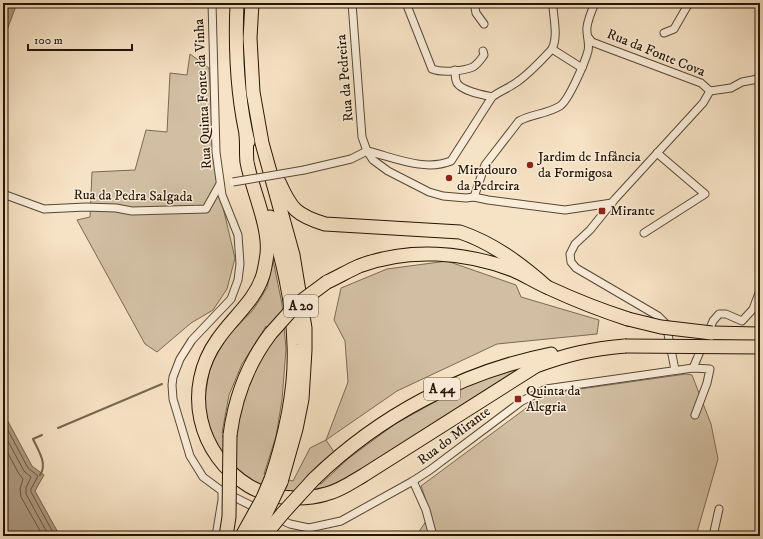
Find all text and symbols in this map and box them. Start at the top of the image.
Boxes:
street label: Rua Quinta Fonte da Vinha [190,18,216,170]
street label: Rua da Fonte Cova [604,25,708,81]
scale bar [28,26,132,52]
text: 100 m [34,33,63,48]
street label: Rua da Pedreira [332,34,358,122]
place label: Jardim de Infância da Formigosa [536,148,641,182]
marker: Jardim de Infância da Formigosa [525,160,535,170]
place label: Miradouro da Pedreira [457,161,519,195]
marker: Miradouro da Pedreira [444,173,454,183]
street label: Rua da Pedra Salgada [73,186,193,206]
place label: Mirante [610,202,655,220]
marker: Mirante [597,206,607,216]
road number: A 20 [284,295,318,317]
road number: A 44 [424,378,460,400]
place label: Quinta da Alegria [526,382,580,416]
marker: Quinta da Alegria [513,394,523,404]
street label: Rua do Mirante [414,403,494,469]

